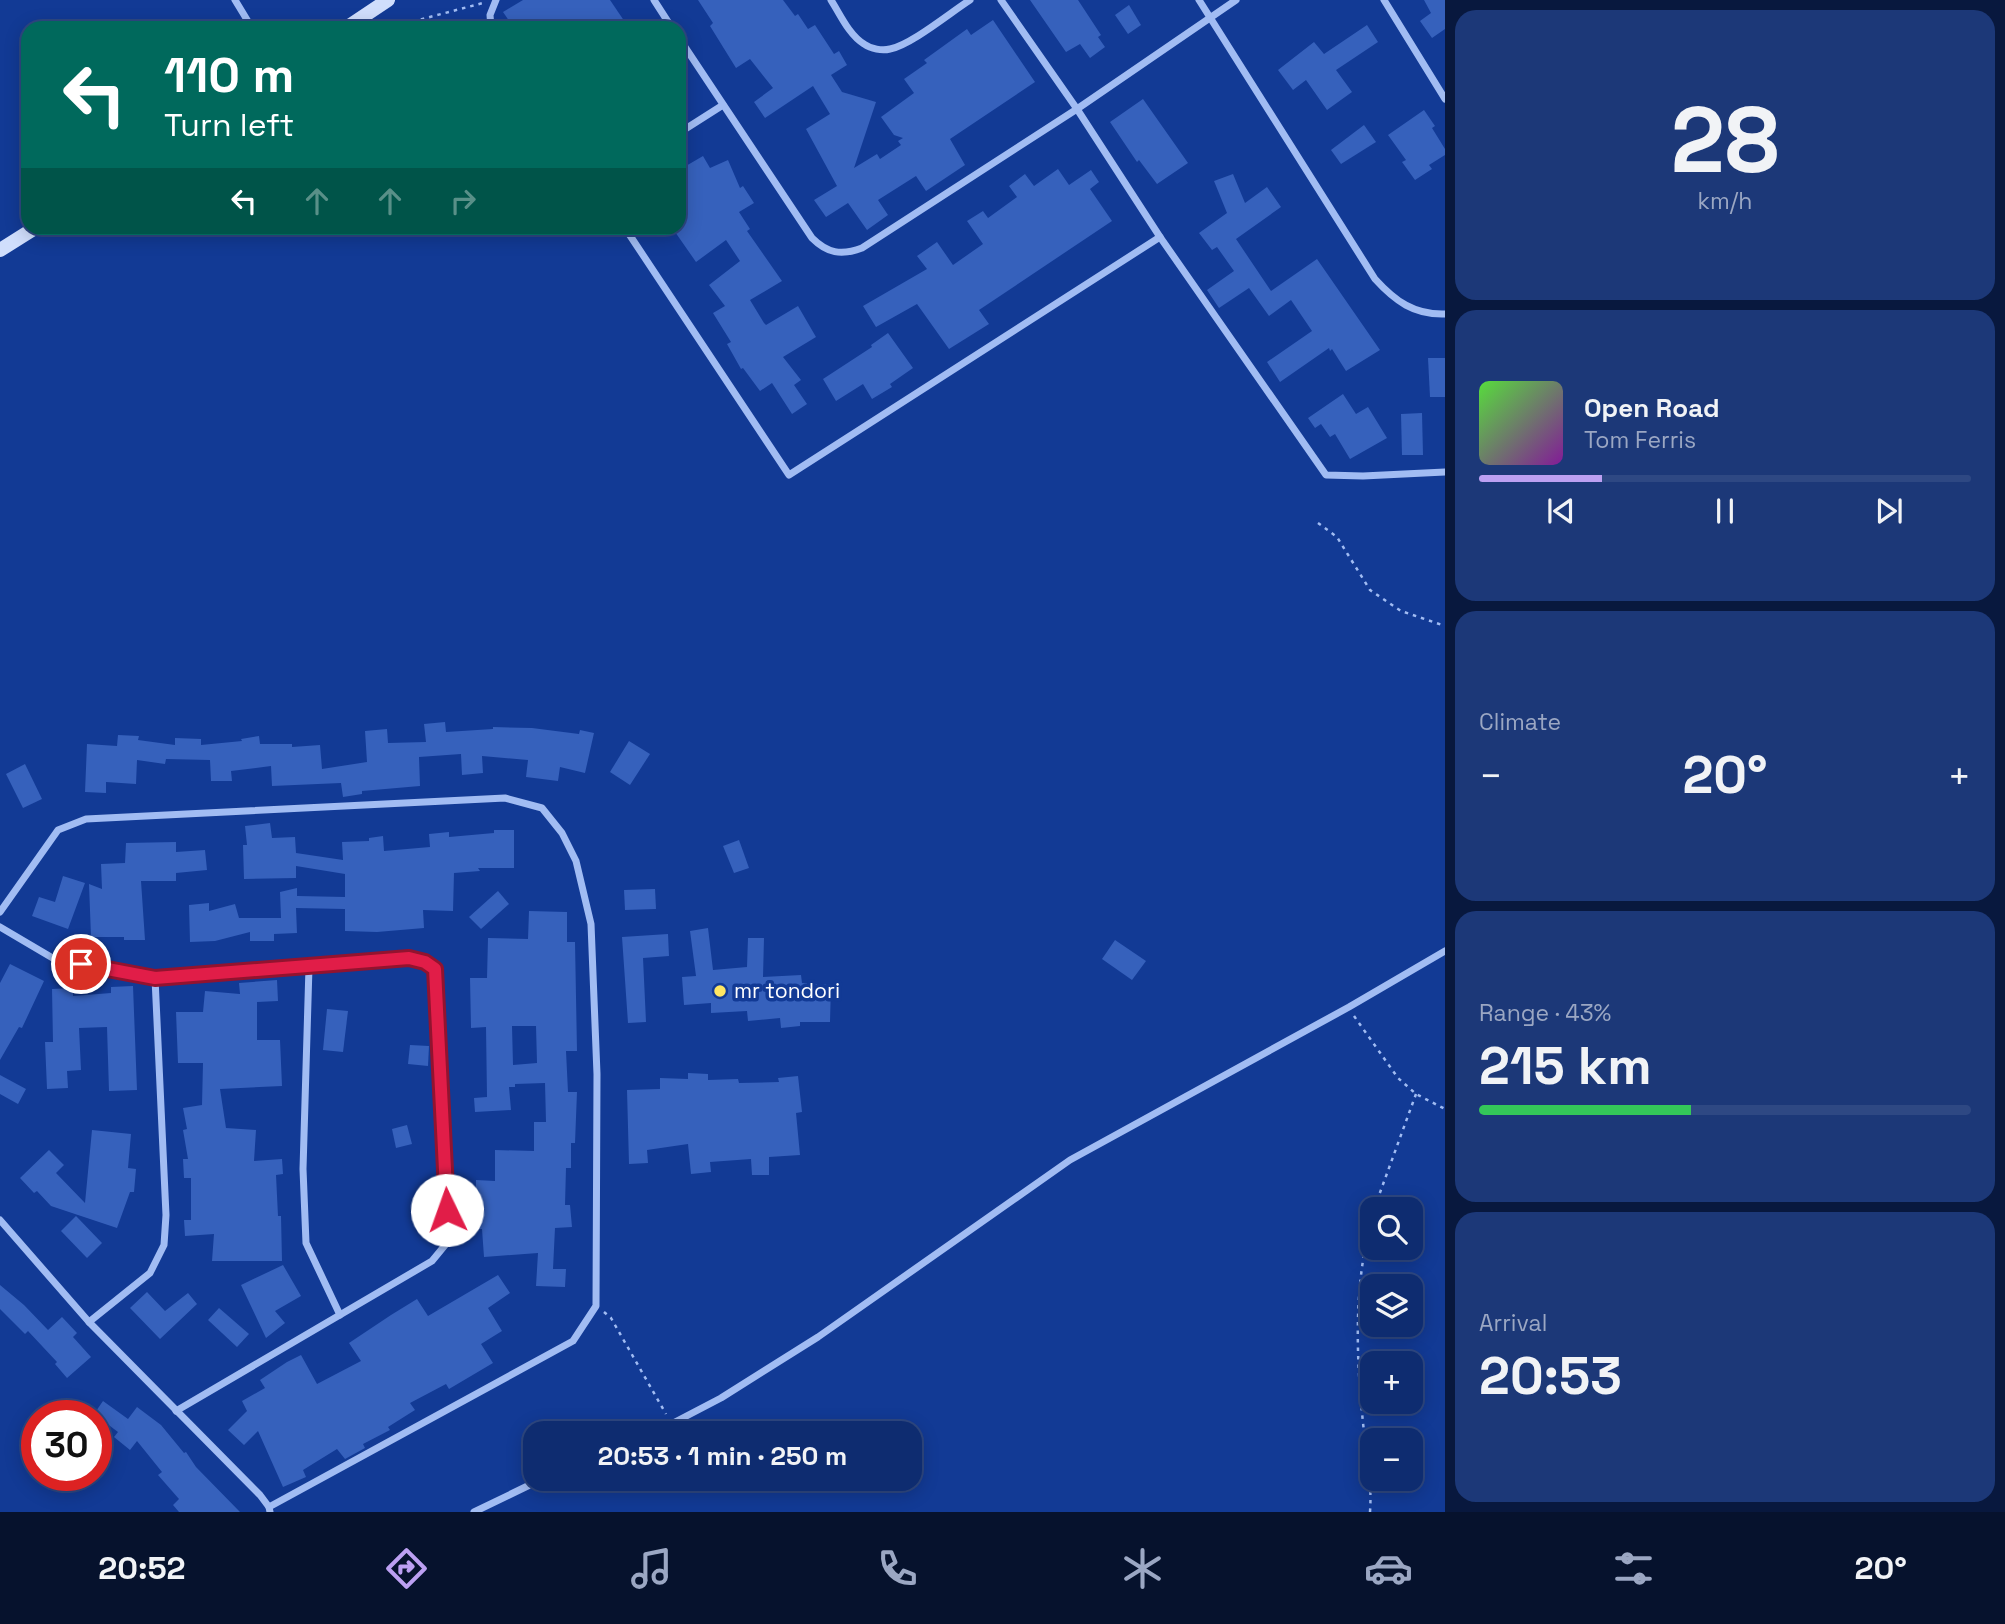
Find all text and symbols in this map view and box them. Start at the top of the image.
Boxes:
text: 110 m [164,44,294,106]
icon: left [49,49,140,140]
text: 28 [1671,82,1779,199]
text: Turn left [164,105,294,145]
icon: left [225,182,263,220]
icon: ahead [298,182,336,220]
icon: ahead [371,182,409,220]
icon: right [444,182,482,220]
text: km/h [1698,186,1752,216]
text: Open Road [1584,391,1720,425]
text: Tom Ferris [1584,425,1696,455]
icon: previous [1542,492,1580,530]
icon: pause [1706,492,1744,530]
icon: next [1870,492,1908,530]
text: Climate [1479,707,1561,737]
text: 20° [1682,742,1768,808]
text: − [1479,752,1503,800]
text: + [1947,752,1971,800]
pin [51,934,111,994]
icon: arrive [62,945,100,983]
place label: mr tondori [734,977,840,1004]
marker: mr tondori [712,983,728,999]
text: Range · 43% [1479,998,1611,1028]
text: 215 km [1479,1033,1652,1099]
position arrow [410,1173,484,1247]
map controls [1360,1197,1423,1491]
button: search [1360,1197,1423,1260]
button: layers [1360,1274,1423,1337]
text: Arrival [1479,1308,1547,1338]
text: 20:53 [1479,1343,1622,1409]
button: + [1360,1351,1423,1414]
speed limit sign: 30 [21,1400,112,1491]
button: − [1360,1428,1423,1491]
text: 20:53 · 1 min · 250 m [598,1439,847,1473]
icon: directions [382,1544,431,1593]
icon: music [627,1544,676,1593]
icon: phone [873,1544,922,1593]
icon: climate [1118,1544,1167,1593]
icon: car [1364,1544,1413,1593]
icon: filters [1609,1544,1658,1593]
text: 20:52 [98,1548,185,1588]
text: 20° [1854,1548,1907,1588]

